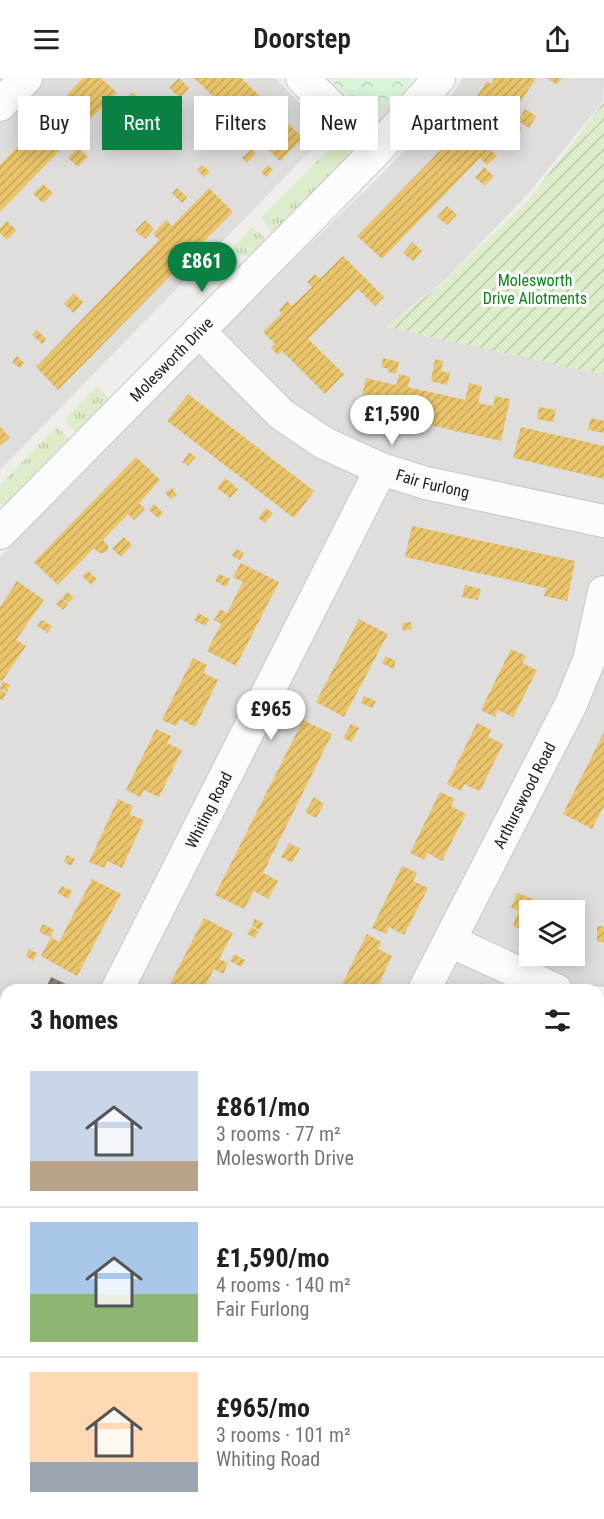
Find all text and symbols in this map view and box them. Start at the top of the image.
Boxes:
icon: menu [30,23,63,56]
text: Doorstep [253,23,351,55]
icon: share [541,23,574,56]
chip: Buy [18,96,90,150]
chip: Rent [102,96,182,150]
chip: Filters [194,96,288,150]
chip: New [300,96,378,150]
chip: Apartment [390,96,520,150]
pin: £861 [166,242,238,293]
text: £861 [182,249,222,273]
park label: Molesworth Drive Allotments [483,271,587,308]
street label: Molesworth Drive [126,313,217,405]
pin: £1,590 [343,395,441,446]
text: £1,590 [364,402,420,426]
street label: Fair Furlong [394,465,471,502]
pin: £965 [235,690,307,741]
text: £965 [251,697,291,721]
street label: Arthurswood Road [489,739,560,852]
street label: Whiting Road [181,769,236,852]
map controls [519,900,585,966]
button: layers [519,900,585,966]
icon: filters [541,1004,574,1037]
text: 3 homes [30,1005,118,1035]
text: £861/mo [216,1092,310,1122]
icon: home [78,1095,150,1167]
text: 3 rooms · 77 m² [216,1122,341,1146]
text: Molesworth Drive [216,1146,354,1170]
text: £1,590/mo [216,1243,329,1273]
icon: home [78,1246,150,1318]
text: 4 rooms · 140 m² [216,1273,351,1297]
text: Fair Furlong [216,1297,310,1321]
text: £965/mo [216,1393,310,1423]
icon: home [78,1396,150,1468]
text: 3 rooms · 101 m² [216,1423,351,1447]
text: Whiting Road [216,1447,320,1471]

